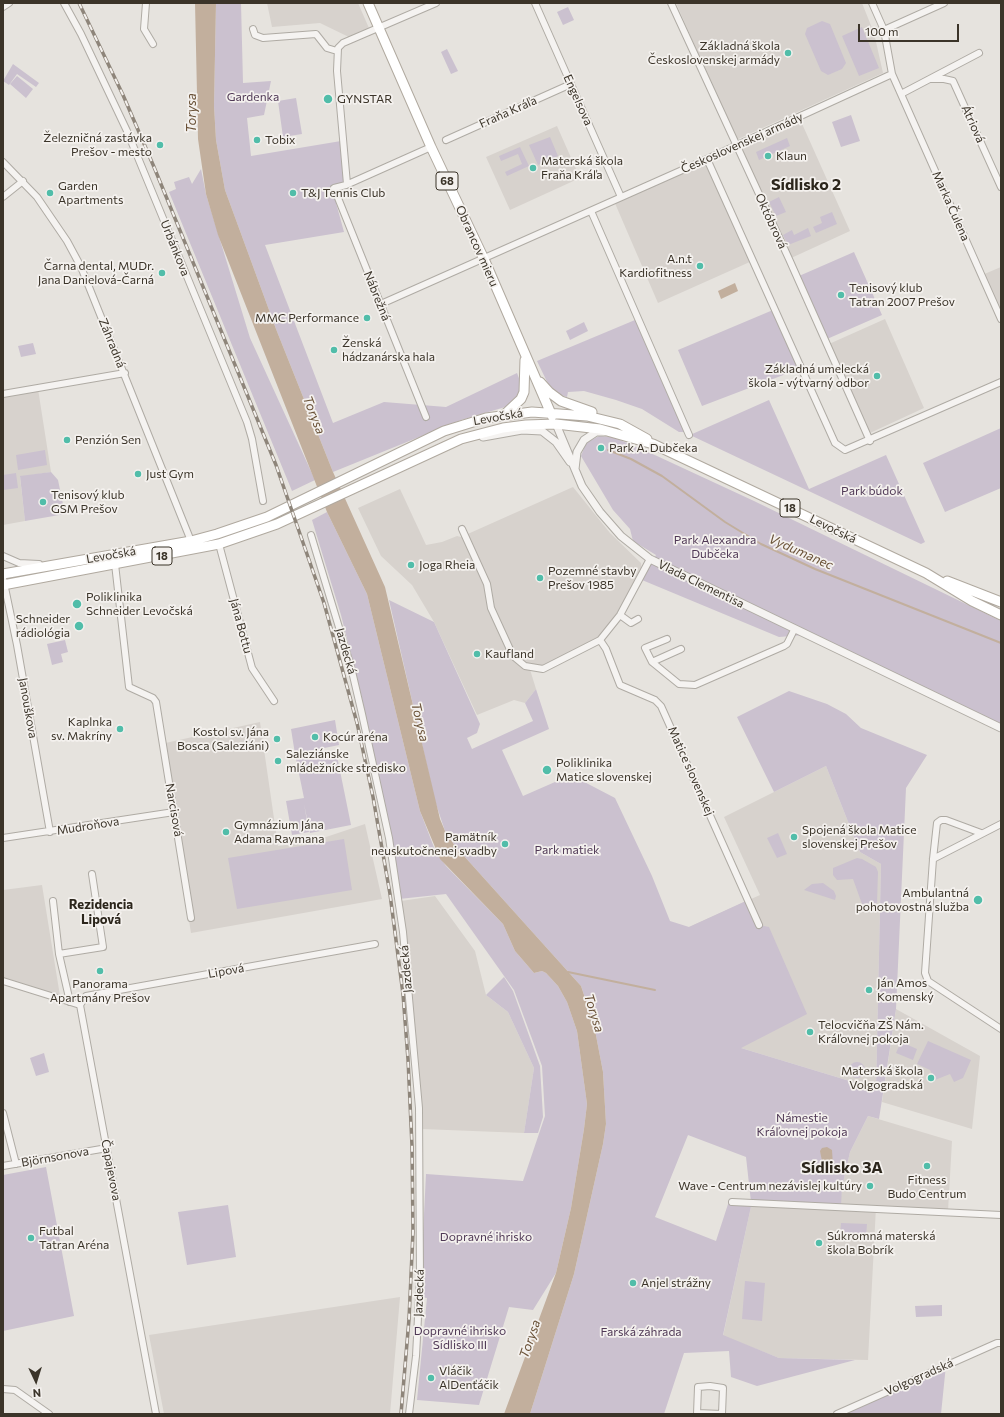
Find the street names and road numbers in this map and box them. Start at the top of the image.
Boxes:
street label: Engelsova [560,72,596,128]
street label: Fraňa Kráľa [477,93,539,131]
street label: Átriová [958,103,988,145]
street label: Československej armády [679,110,805,176]
street label: Marka Čulena [929,169,973,243]
road number: 68 [436,172,458,190]
street label: Októbrová [752,191,790,251]
street label: Obrancov mieru [453,203,501,289]
street label: Urbánkova [157,218,193,278]
street label: Nábrežná [361,269,393,323]
street label: Záhradná [96,316,128,370]
street label: Levočská [472,406,524,428]
road number: 18 [780,499,800,517]
street label: Levočská [807,512,859,546]
street label: Levočská [85,544,137,566]
road number: 18 [152,547,172,565]
street label: Vlada Clementisa [656,557,746,611]
street label: Jána Bottu [227,597,255,655]
street label: Jazdecká [333,626,359,676]
street label: Janouškova [16,676,40,740]
street label: Matice slovenskej [665,724,717,818]
street label: Narcisová [162,782,186,838]
street label: Mudroňova [56,814,120,838]
street label: Jazdecká [397,945,415,993]
street label: Lipová [207,961,245,981]
street label: Čapajevova [98,1138,124,1202]
street label: Björnsonova [20,1144,90,1170]
street label: Jazdecká [411,1269,427,1317]
street label: Volgogradská [882,1355,956,1399]

